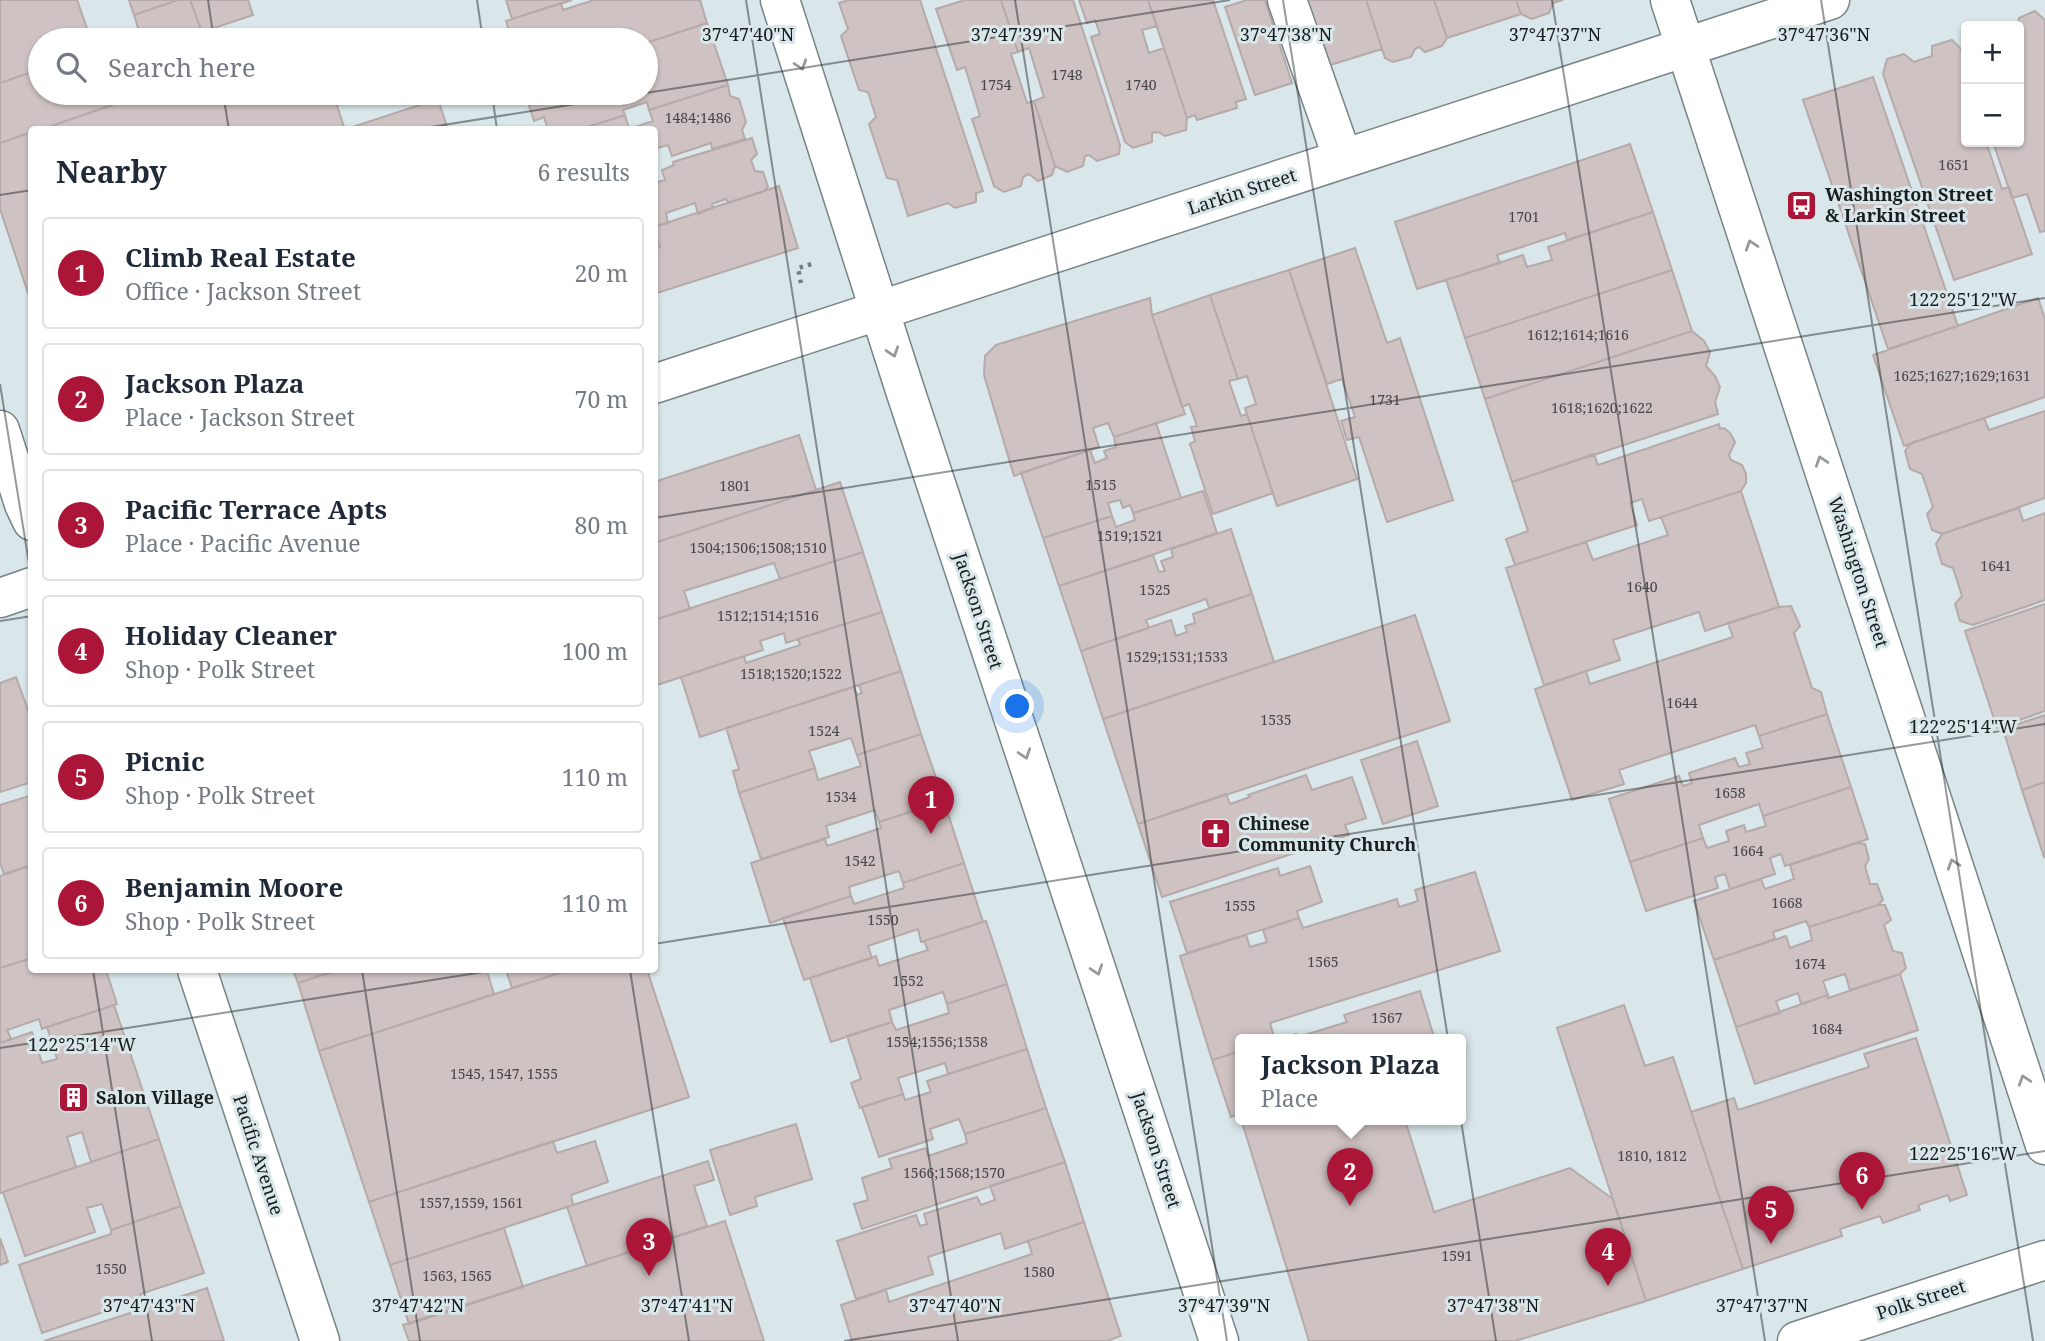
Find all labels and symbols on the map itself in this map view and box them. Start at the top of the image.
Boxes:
text: 37°47'40"N [702,22,795,46]
text: 37°47'39"N [971,22,1064,46]
text: 37°47'38"N [1240,22,1333,46]
text: 37°47'37"N [1509,22,1602,46]
text: 37°47'36"N [1778,22,1871,46]
one-way arrow [793,58,807,71]
house number: 1748 [1051,65,1083,84]
house number: 1754 [980,75,1012,94]
house number: 1740 [1125,75,1157,94]
house number: 1484;1486 [665,108,731,127]
house number: 1651 [1938,155,1970,174]
street label: Larkin Street [1184,162,1299,220]
place label: Washington Street & Larkin Street [1825,182,1993,227]
bus stop icon: Washington Street & Larkin Street [1785,188,1819,222]
house number: 1701 [1508,207,1540,226]
one-way arrow [1744,239,1759,251]
text: 122°25'12"W [1909,287,2017,311]
house number: 1612;1614;1616 [1527,325,1629,344]
one-way arrow [885,345,899,357]
house number: 1625;1627;1629;1631 [1893,366,2031,385]
house number: 1731 [1369,390,1401,409]
house number: 1618;1620;1622 [1551,398,1653,417]
one-way arrow [1815,455,1830,467]
house number: 1515 [1085,475,1117,494]
house number: 1801 [719,476,751,495]
street label: Washington Street [1823,493,1895,650]
house number: 1519;1521 [1097,526,1163,545]
house number: 1504;1506;1508;1510 [689,538,827,557]
street label: Jackson Street [949,549,1009,672]
house number: 1641 [1980,556,2012,575]
house number: 1640 [1626,577,1658,596]
house number: 1525 [1139,580,1171,599]
house number: 1512;1514;1516 [717,606,819,625]
house number: 1529;1531;1533 [1126,647,1228,666]
house number: 1518;1520;1522 [740,664,842,683]
your location [1000,689,1034,723]
house number: 1644 [1666,693,1698,712]
house number: 1535 [1260,710,1292,729]
text: 122°25'14"W [1909,714,2017,738]
house number: 1524 [808,721,840,740]
one-way arrow [1017,748,1032,760]
pin: 1 [908,776,954,834]
house number: 1658 [1714,783,1746,802]
house number: 1534 [825,787,857,806]
place label: Chinese Community Church [1238,811,1416,856]
church icon: Chinese Community Church [1198,817,1232,851]
house number: 1664 [1732,841,1764,860]
house number: 1542 [844,851,876,870]
one-way arrow [1947,858,1961,870]
house number: 1668 [1771,893,1803,912]
house number: 1555 [1224,896,1256,915]
house number: 1550 [867,910,899,929]
house number: 1565 [1307,952,1339,971]
house number: 1674 [1794,954,1826,973]
one-way arrow [1089,963,1103,976]
house number: 1552 [892,971,924,990]
house number: 1567 [1371,1008,1403,1027]
house number: 1684 [1811,1019,1843,1038]
text: 122°25'14"W [28,1032,136,1056]
house number: 1554;1556;1558 [886,1032,988,1051]
house number: 1545, 1547, 1555 [450,1064,558,1083]
one-way arrow [2018,1074,2032,1086]
building icon: Salon Village [56,1081,90,1115]
place label: Salon Village [96,1085,214,1109]
street label: Jackson Street [1127,1088,1187,1211]
street label: Pacific Avenue [228,1091,290,1218]
text: 122°25'16"W [1909,1141,2017,1165]
house number: 1810, 1812 [1617,1146,1687,1165]
pin: 2 [1327,1148,1373,1206]
pin: 6 [1839,1152,1885,1210]
house number: 1566;1568;1570 [903,1163,1005,1182]
pin: 5 [1748,1186,1794,1244]
house number: 1557,1559, 1561 [419,1193,523,1212]
pin: 3 [626,1218,672,1276]
pin: 4 [1585,1228,1631,1286]
house number: 1591 [1441,1246,1473,1265]
house number: 1550 [95,1259,127,1278]
house number: 1580 [1023,1262,1055,1281]
house number: 1563, 1565 [422,1266,492,1285]
street label: Polk Street [1873,1273,1968,1325]
text: 37°47'43"N [103,1293,196,1317]
text: 37°47'42"N [372,1293,465,1317]
text: 37°47'41"N [641,1293,734,1317]
text: 37°47'40"N [909,1293,1002,1317]
text: 37°47'39"N [1178,1293,1271,1317]
text: 37°47'38"N [1447,1293,1540,1317]
text: 37°47'37"N [1716,1293,1809,1317]

